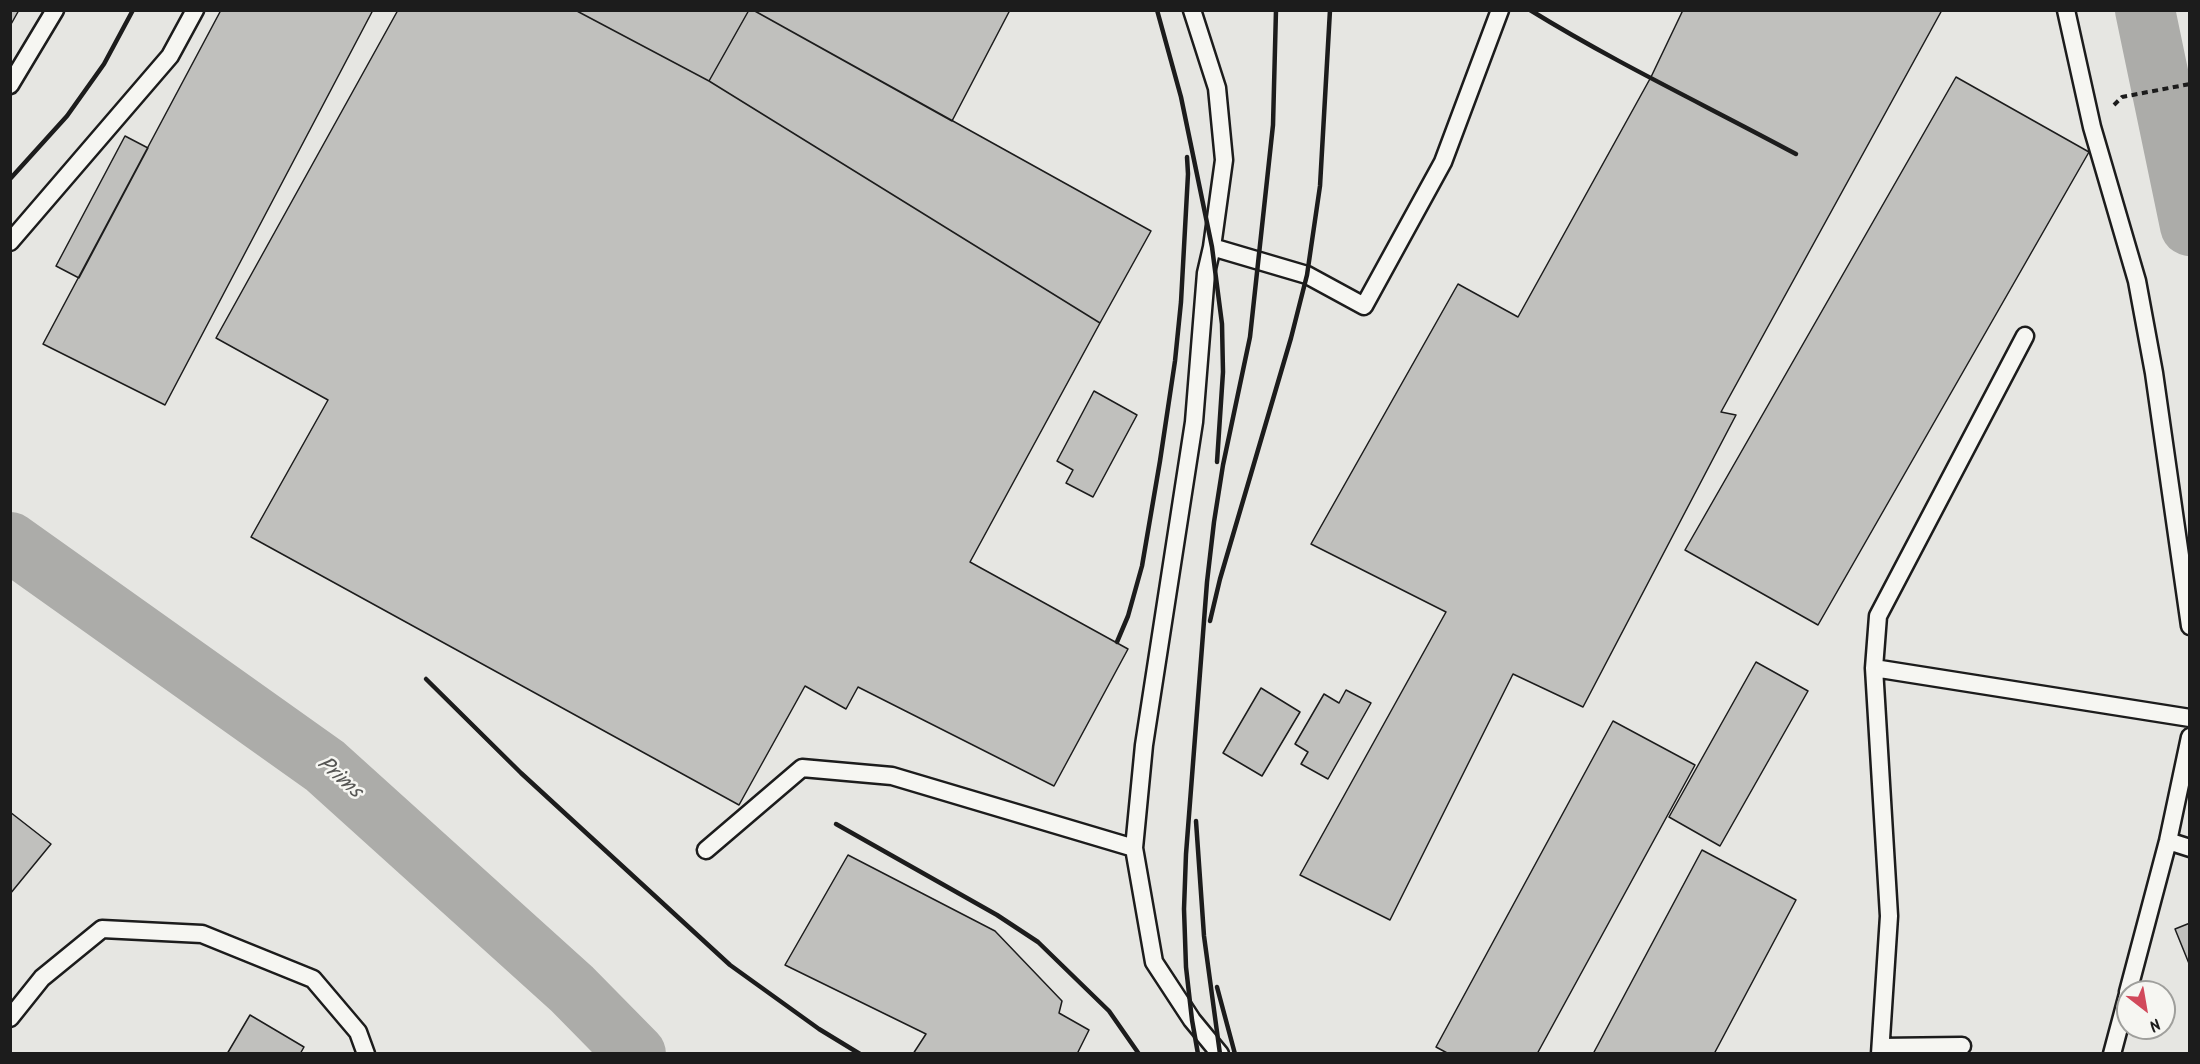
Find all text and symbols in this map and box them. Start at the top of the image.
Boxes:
water label: Prims [310,752,366,806]
north arrow [2116,980,2176,1040]
text: N [2144,1011,2165,1037]

